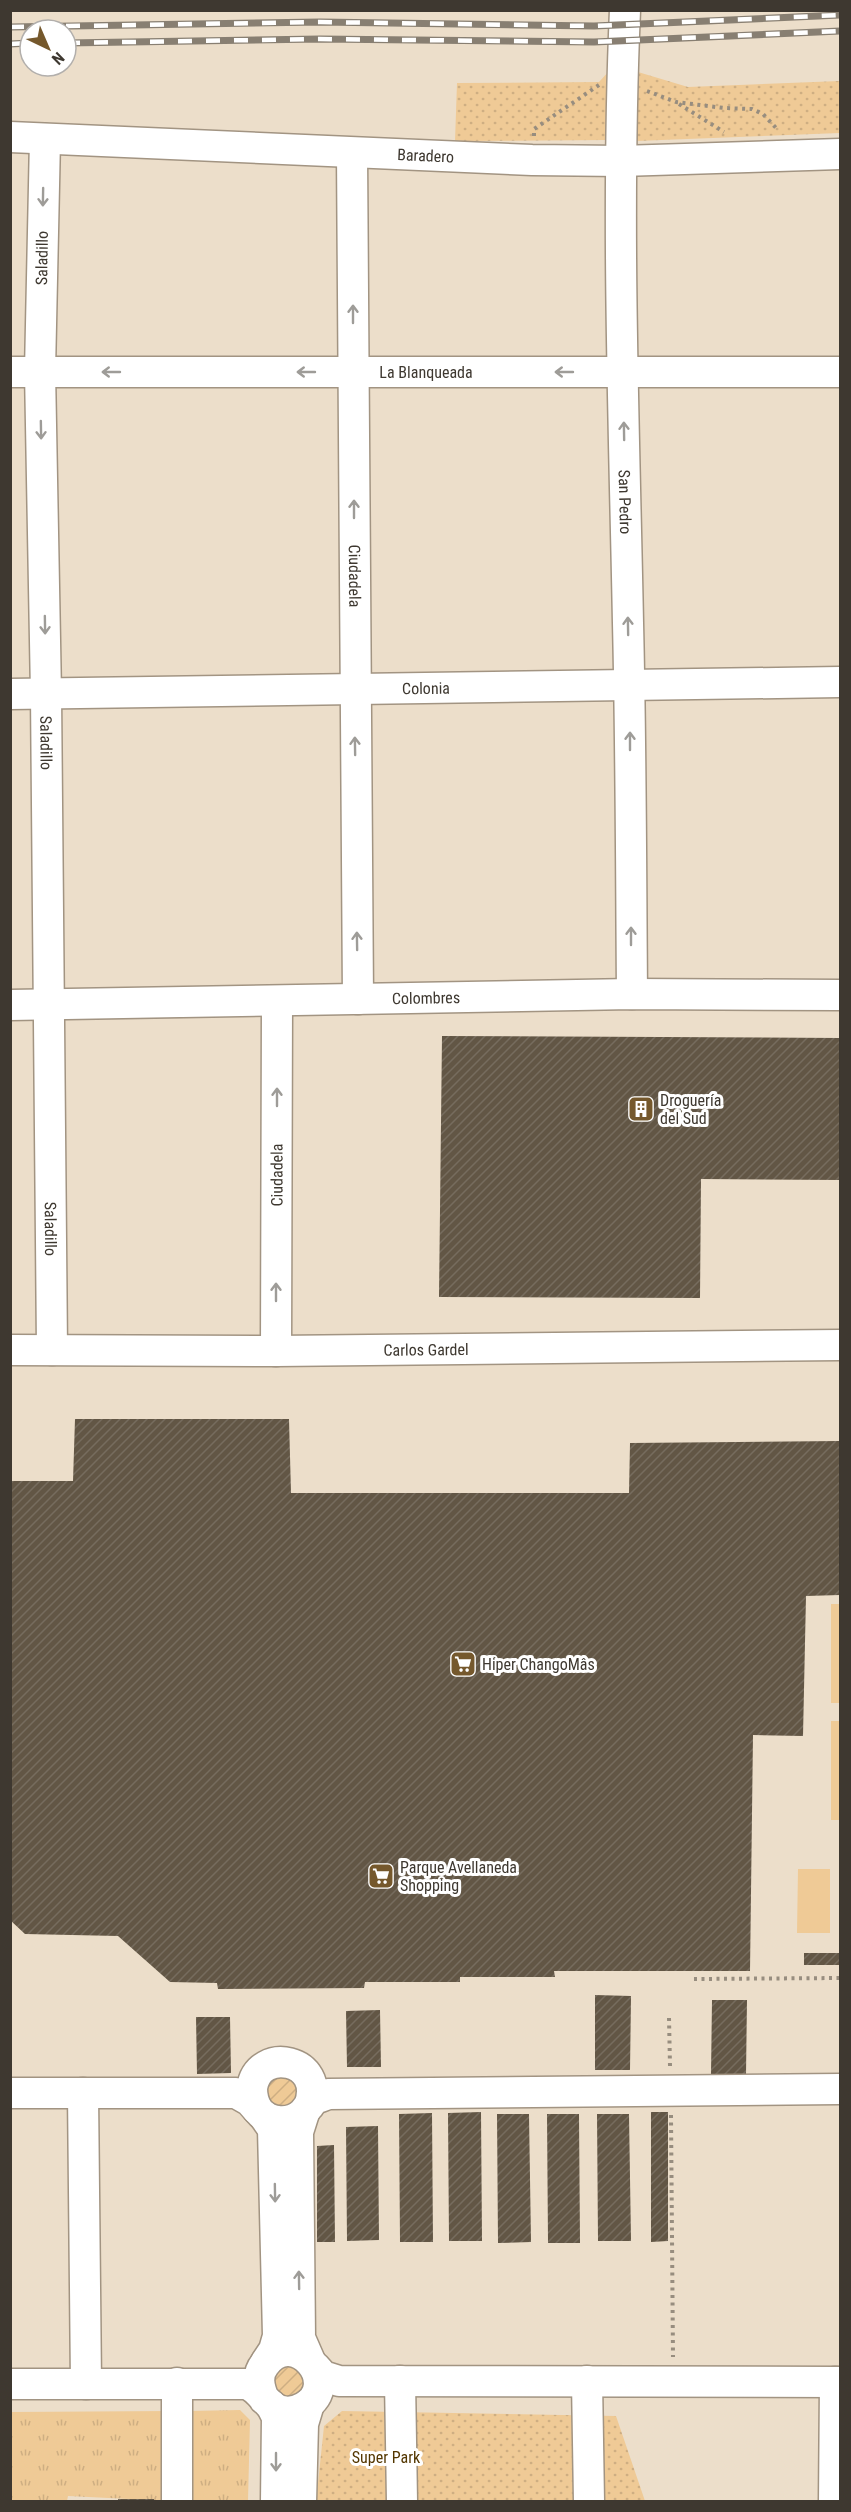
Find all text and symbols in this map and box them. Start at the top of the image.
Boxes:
north arrow [18,18,78,78]
text: N [48,48,68,69]
street label: Baradero [397,145,454,166]
one-way arrow [38,187,49,207]
street label: Saladillo [32,231,52,285]
one-way arrow [347,304,358,324]
street label: La Blanqueada [379,363,473,382]
one-way arrow [101,366,121,378]
one-way arrow [296,366,316,378]
one-way arrow [554,366,574,378]
one-way arrow [35,419,47,439]
one-way arrow [618,422,630,442]
street label: San Pedro [615,470,636,534]
one-way arrow [348,499,360,519]
street label: Ciudadela [345,544,365,607]
one-way arrow [39,614,51,634]
one-way arrow [623,617,634,637]
street label: Colonia [402,678,450,698]
street label: Saladillo [37,716,56,770]
one-way arrow [624,731,636,751]
one-way arrow [350,736,361,756]
one-way arrow [625,926,637,946]
one-way arrow [352,931,363,951]
street label: Colombres [392,988,460,1008]
one-way arrow [271,1088,283,1108]
place label: Droguería del Sud [660,1091,721,1128]
building icon: Droguería del Sud [626,1094,656,1124]
street label: Ciudadela [267,1144,286,1206]
street label: Saladillo [41,1202,61,1256]
one-way arrow [270,1283,282,1303]
street label: Carlos Gardel [383,1339,469,1359]
supermarket icon: Hiper ChangoMâs [448,1649,478,1679]
place label: Hiper ChangoMâs [482,1655,595,1674]
place label: Parque Avellaneda Shopping [400,1858,517,1895]
supermarket icon: Parque Avellaneda Shopping [366,1861,396,1891]
one-way arrow [269,2183,280,2203]
one-way arrow [294,2270,305,2290]
park label: Super Park [352,2448,421,2467]
one-way arrow [270,2452,282,2472]

